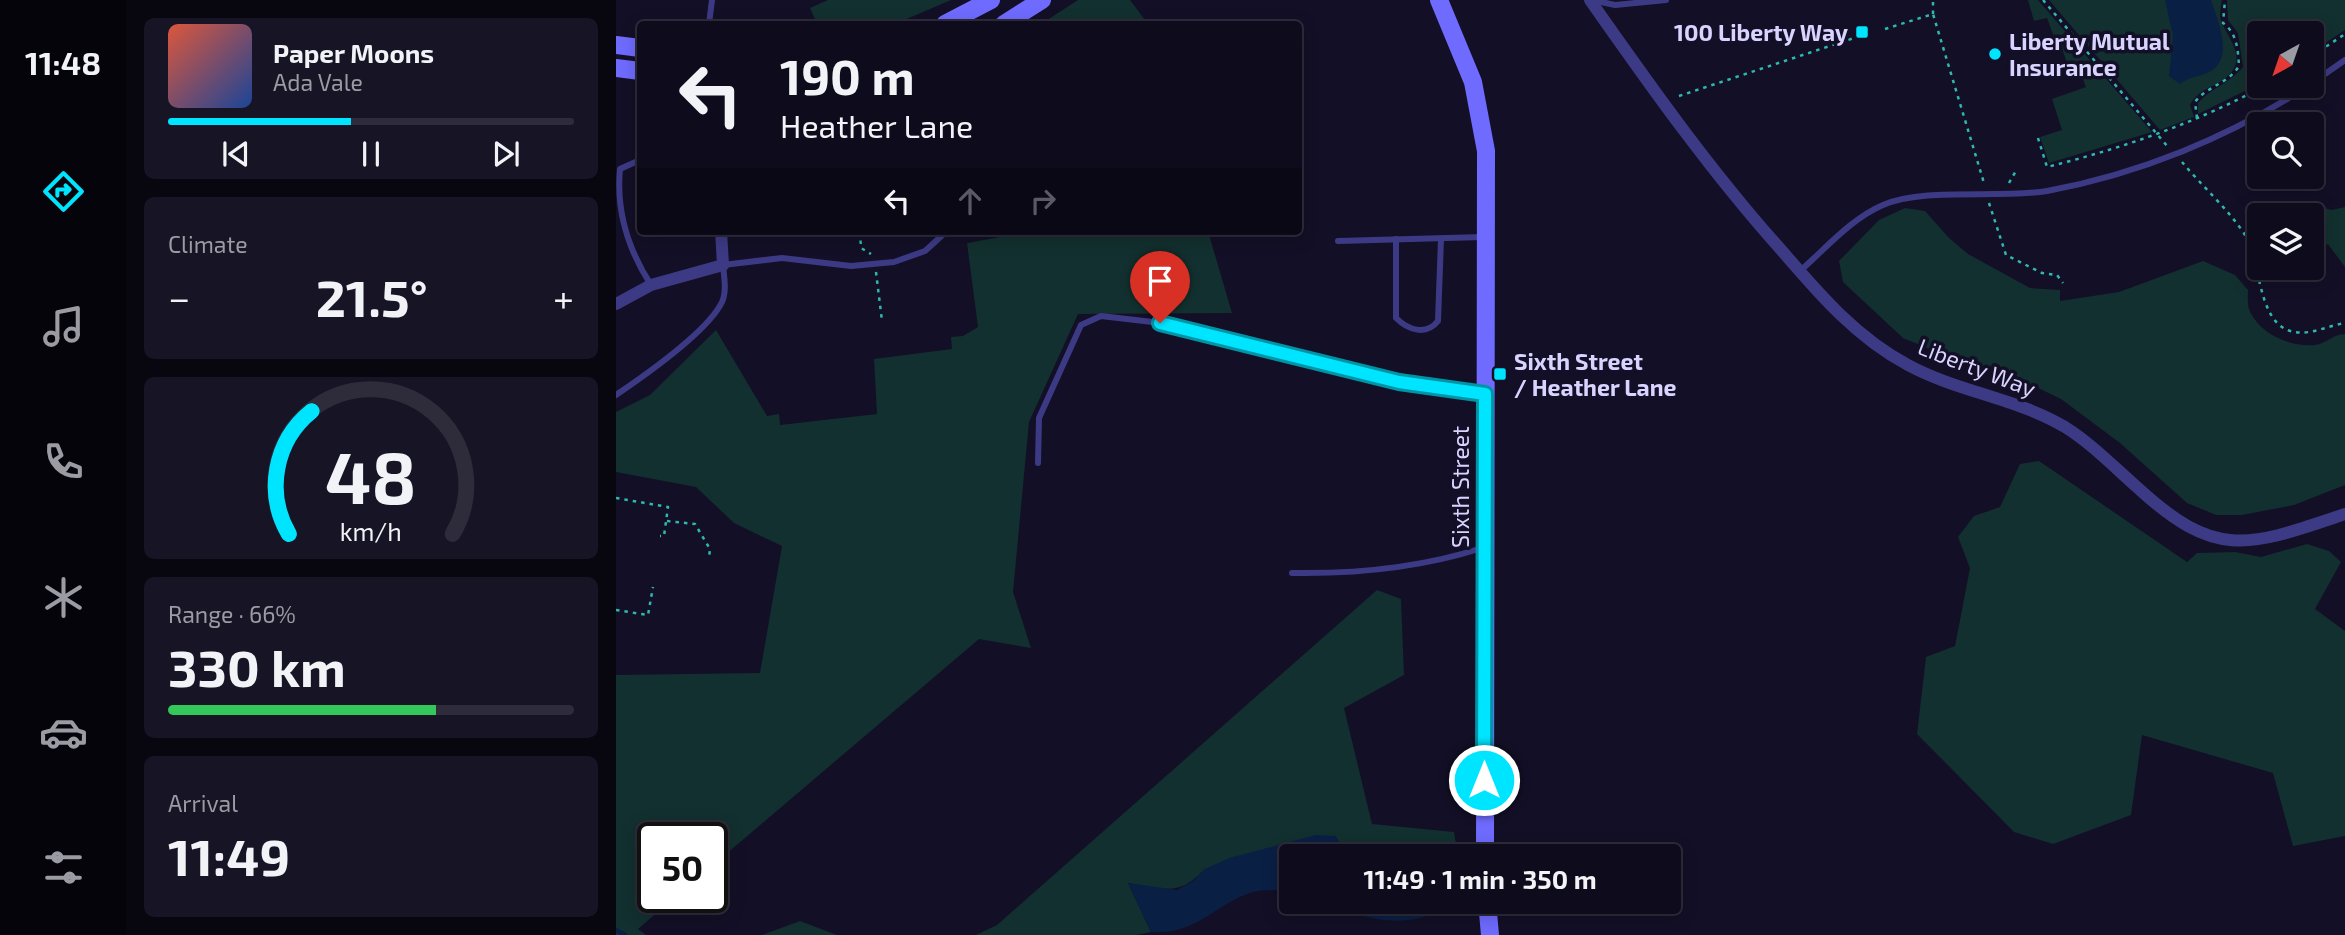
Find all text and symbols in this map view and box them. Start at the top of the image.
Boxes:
place label: 100 Liberty Way [1674,18,1848,46]
north arrow [2247,21,2324,98]
map controls [2247,21,2324,280]
marker: 100 Liberty Way [1854,24,1870,40]
place label: Liberty Mutual Insurance [2009,27,2170,81]
text: Paper Moons [273,37,434,68]
text: 11:48 [25,43,101,81]
text: 190 m [780,46,915,105]
marker: Liberty Mutual Insurance [1987,46,2003,62]
icon: left [665,49,756,140]
text: Ada Vale [273,68,363,96]
text: Heather Lane [780,106,973,144]
button: search [2247,112,2324,189]
icon: previous [217,135,255,173]
icon: pause [352,135,390,173]
icon: next [487,135,525,173]
icon: directions [39,167,88,216]
icon: left [878,182,916,220]
icon: ahead [951,182,989,220]
icon: right [1024,182,1062,220]
button: layers [2247,203,2324,280]
text: Climate [168,230,248,258]
pin [1130,251,1190,323]
icon: arrive [1141,262,1179,300]
text: 21.5° [316,265,428,327]
text: − [168,274,190,320]
text: + [553,274,574,320]
icon: music [39,302,88,351]
street label: Liberty Way [1914,332,2040,402]
place label: Sixth Street / Heather Lane [1514,347,1676,401]
marker: Sixth Street / Heather Lane [1492,366,1508,382]
street label: Sixth Street [1446,426,1474,548]
text: 48 [325,431,417,519]
icon: phone [39,437,88,486]
text: km/h [340,515,402,545]
icon: climate [39,573,88,622]
text: Range · 66% [168,600,296,628]
text: 330 km [168,635,346,697]
icon: car [39,708,88,757]
position arrow [1447,743,1521,817]
text: Arrival [168,789,238,817]
speed limit sign: 50 [637,822,728,913]
text: 11:49 [168,824,290,886]
icon: filters [39,843,88,892]
text: 11:49 · 1 min · 350 m [1363,863,1597,894]

